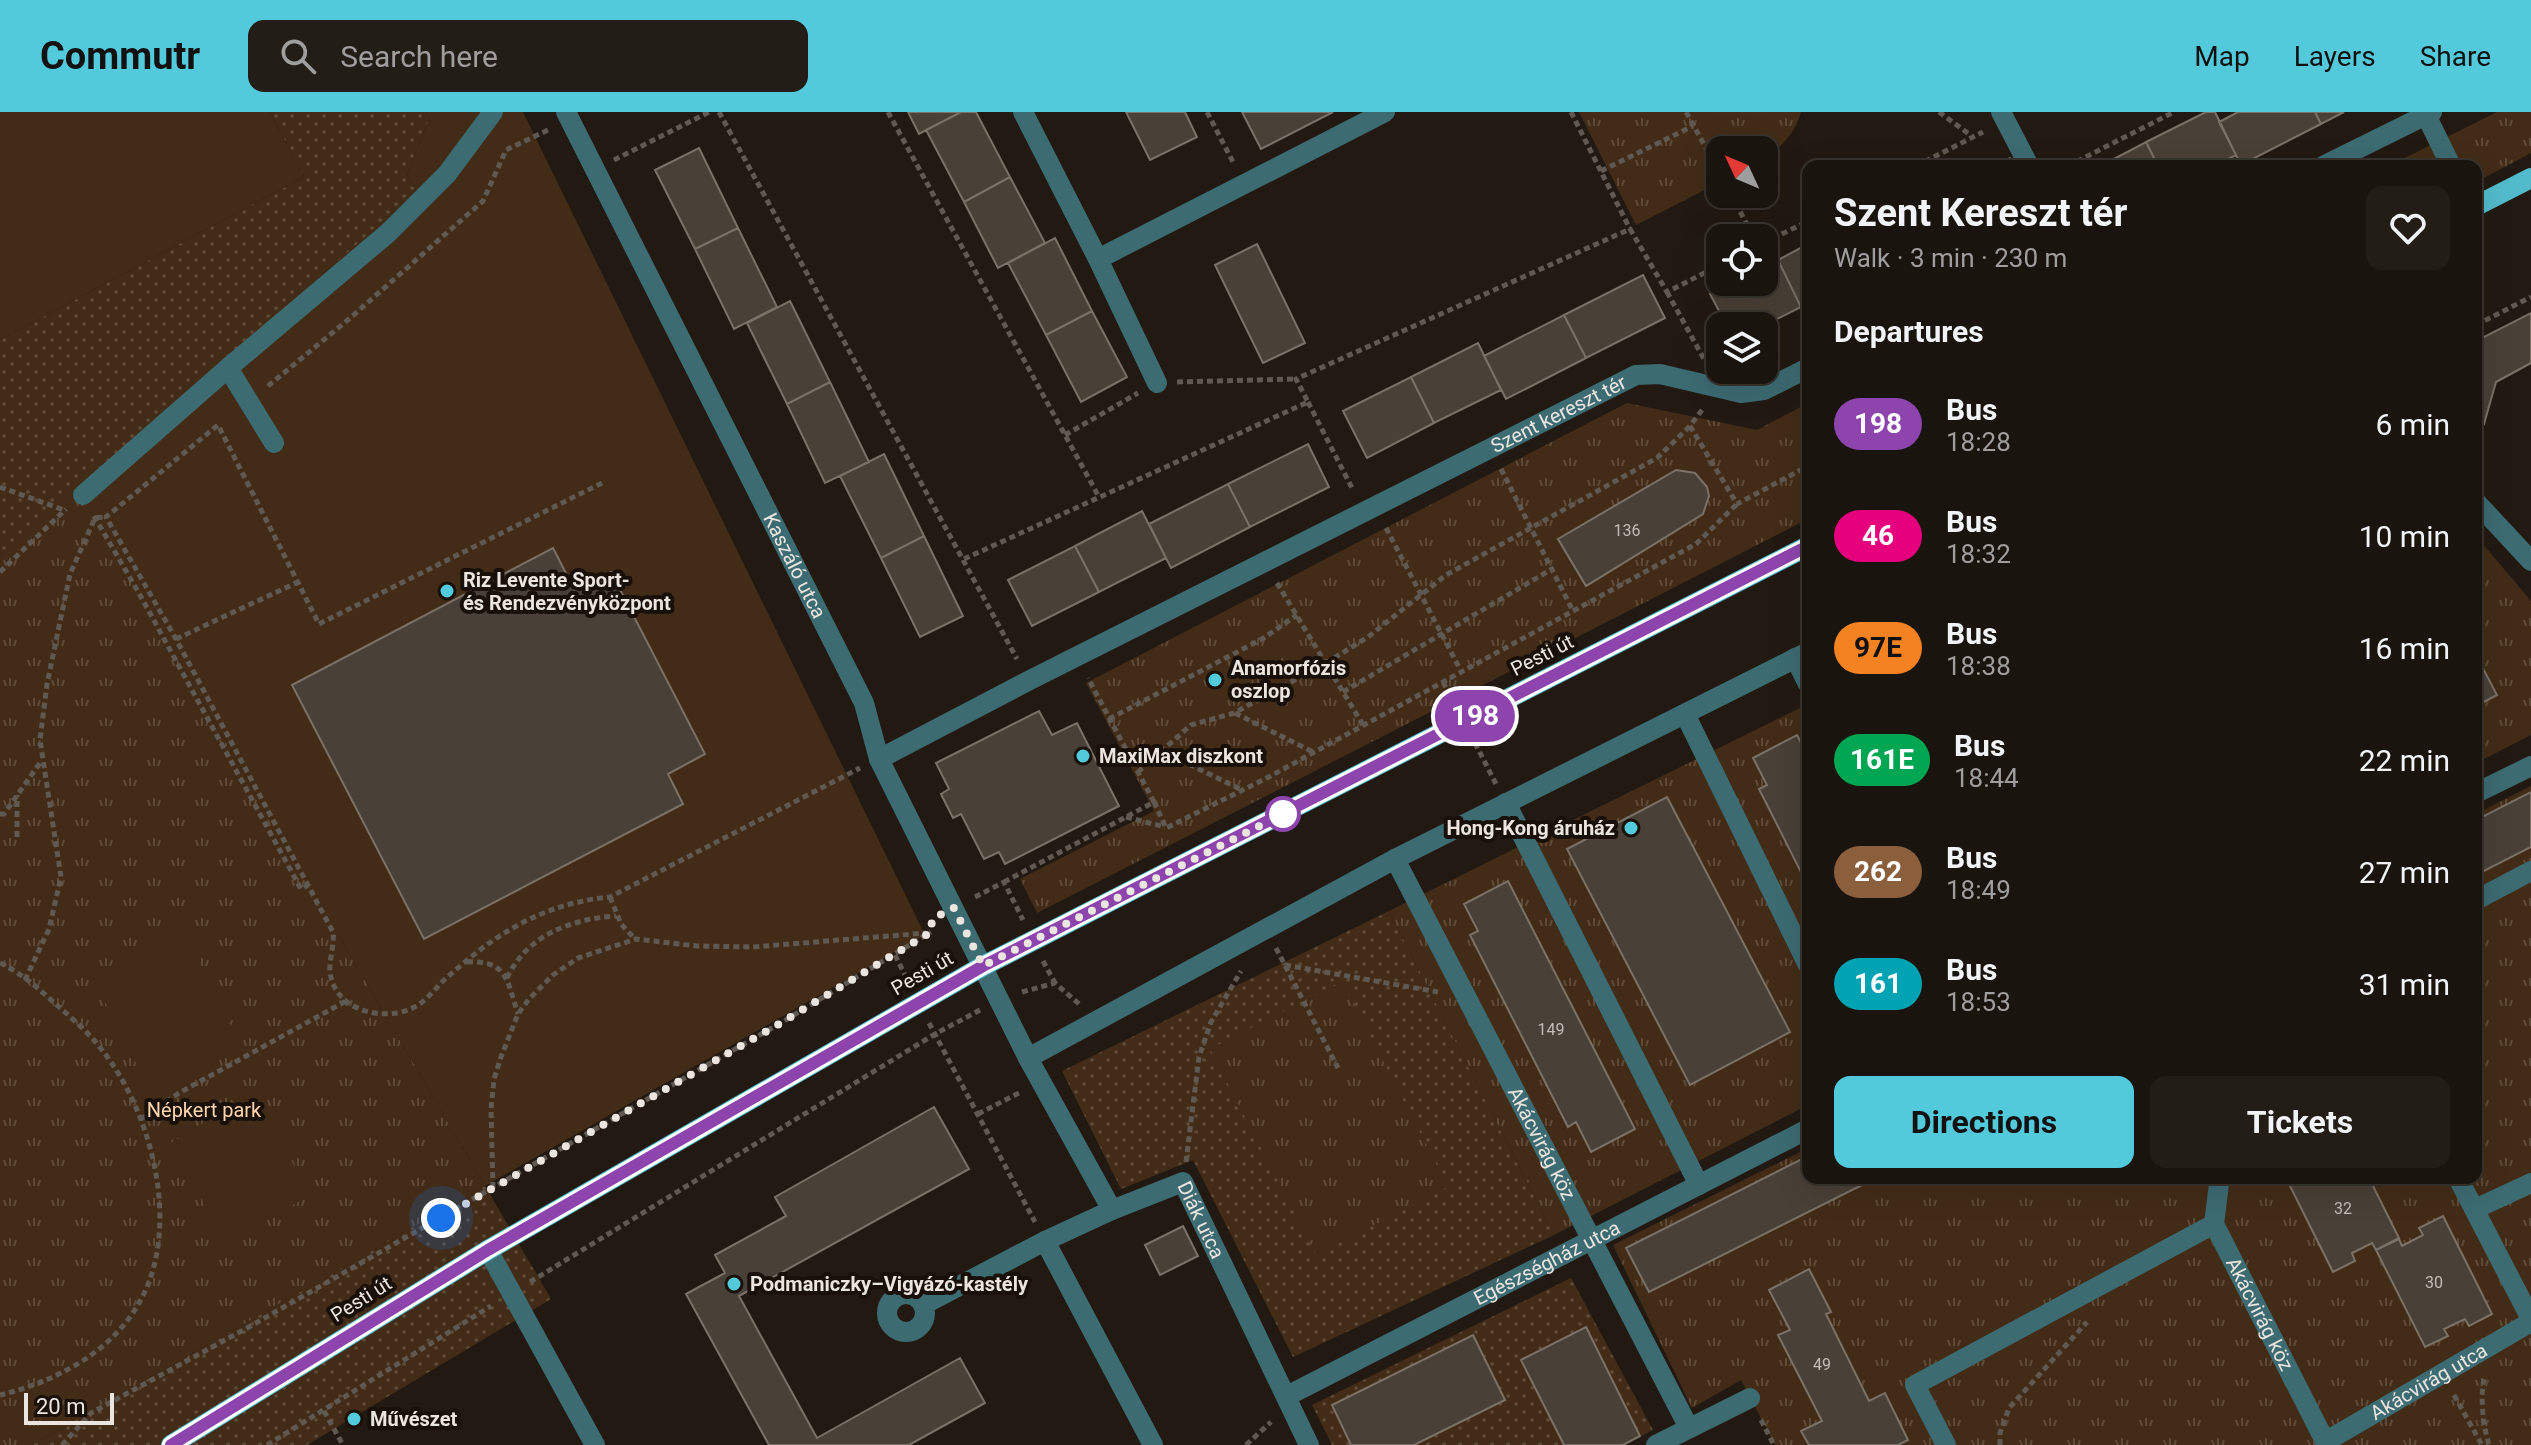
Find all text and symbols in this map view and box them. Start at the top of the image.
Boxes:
search box [248,20,808,92]
text: Commutr [40,34,200,78]
icon: search [276,34,320,78]
text: Search here [340,39,498,74]
text: Map [2194,40,2250,73]
text: Layers [2294,40,2376,73]
text: Share [2420,40,2491,73]
north arrow [1706,136,1778,208]
map controls [1706,136,1778,384]
button: heart [2366,186,2450,270]
text: Szent Kereszt tér [1834,191,2127,235]
button: locate [1706,224,1778,296]
text: Walk · 3 min · 230 m [1834,243,2067,273]
button: layers [1706,312,1778,384]
text: Departures [1834,314,1984,349]
street label: Szent kereszt tér [1487,370,1630,458]
text: Bus [1946,392,1997,427]
text: 198 [1854,407,1902,440]
text: 6 min [2376,407,2450,442]
text: 18:28 [1946,427,2011,457]
text: Bus [1946,504,1997,539]
street label: Kaszáló utca [758,509,831,622]
text: 46 [1862,519,1894,552]
text: 10 min [2359,519,2450,554]
house number: 136 [1614,521,1640,540]
text: 18:32 [1946,539,2011,569]
place label: Riz Levente Sport- és Rendezvényközpont [463,568,671,615]
marker: Riz Levente Sport- és Rendezvényközpont [438,582,456,600]
text: Bus [1946,616,1997,651]
street label: Pesti út [1507,629,1577,681]
text: 97E [1854,631,1902,664]
text: 16 min [2359,631,2450,666]
text: 18:38 [1946,651,2011,681]
place label: Anamorfózis oszlop [1231,656,1346,703]
marker: Anamorfózis oszlop [1206,671,1224,689]
line badge: 198 [1429,690,1521,742]
text: 198 [1451,699,1499,732]
text: Bus [1954,728,2005,763]
text: 161E [1850,743,1914,776]
text: 22 min [2359,743,2450,778]
place label: MaxiMax diszkont [1099,744,1263,768]
marker: MaxiMax diszkont [1074,747,1092,765]
text: 18:44 [1954,763,2019,793]
unlabelled marker [1266,797,1300,831]
place label: Hong-Kong áruház [1446,816,1615,840]
marker: Hong-Kong áruház [1622,819,1640,837]
text: Bus [1946,840,1997,875]
text: 262 [1854,855,1902,888]
text: 27 min [2359,855,2450,890]
text: 18:49 [1946,875,2011,905]
street label: Pesti út [887,946,957,1000]
text: Bus [1946,952,1997,987]
text: 161 [1854,967,1902,1000]
text: 31 min [2359,967,2450,1002]
text: 18:53 [1946,987,2011,1017]
house number: 149 [1538,1020,1564,1039]
button: Directions [1834,1076,2134,1168]
button: Tickets [2150,1076,2450,1168]
street label: Akácvirág köz [1503,1083,1581,1204]
park label: Népkert park [147,1098,262,1122]
street label: Diák utca [1172,1177,1230,1263]
your location [421,1198,461,1238]
house number: 32 [2334,1199,2352,1218]
street label: Egészségház utca [1470,1215,1624,1310]
street label: Akácvirág köz [2221,1253,2299,1375]
street label: Pesti út [326,1271,396,1327]
place label: Podmaniczky–Vigyázó-kastély [750,1272,1029,1296]
house number: 30 [2425,1273,2443,1292]
marker: Podmaniczky–Vigyázó-kastély [725,1275,743,1293]
street label: Akácvirág utca [2366,1338,2492,1425]
house number: 49 [1813,1355,1831,1374]
scale bar [24,1389,114,1425]
text: 20 m [36,1394,85,1419]
place label: Művészet [370,1407,458,1431]
marker: Művészet [345,1410,363,1428]

